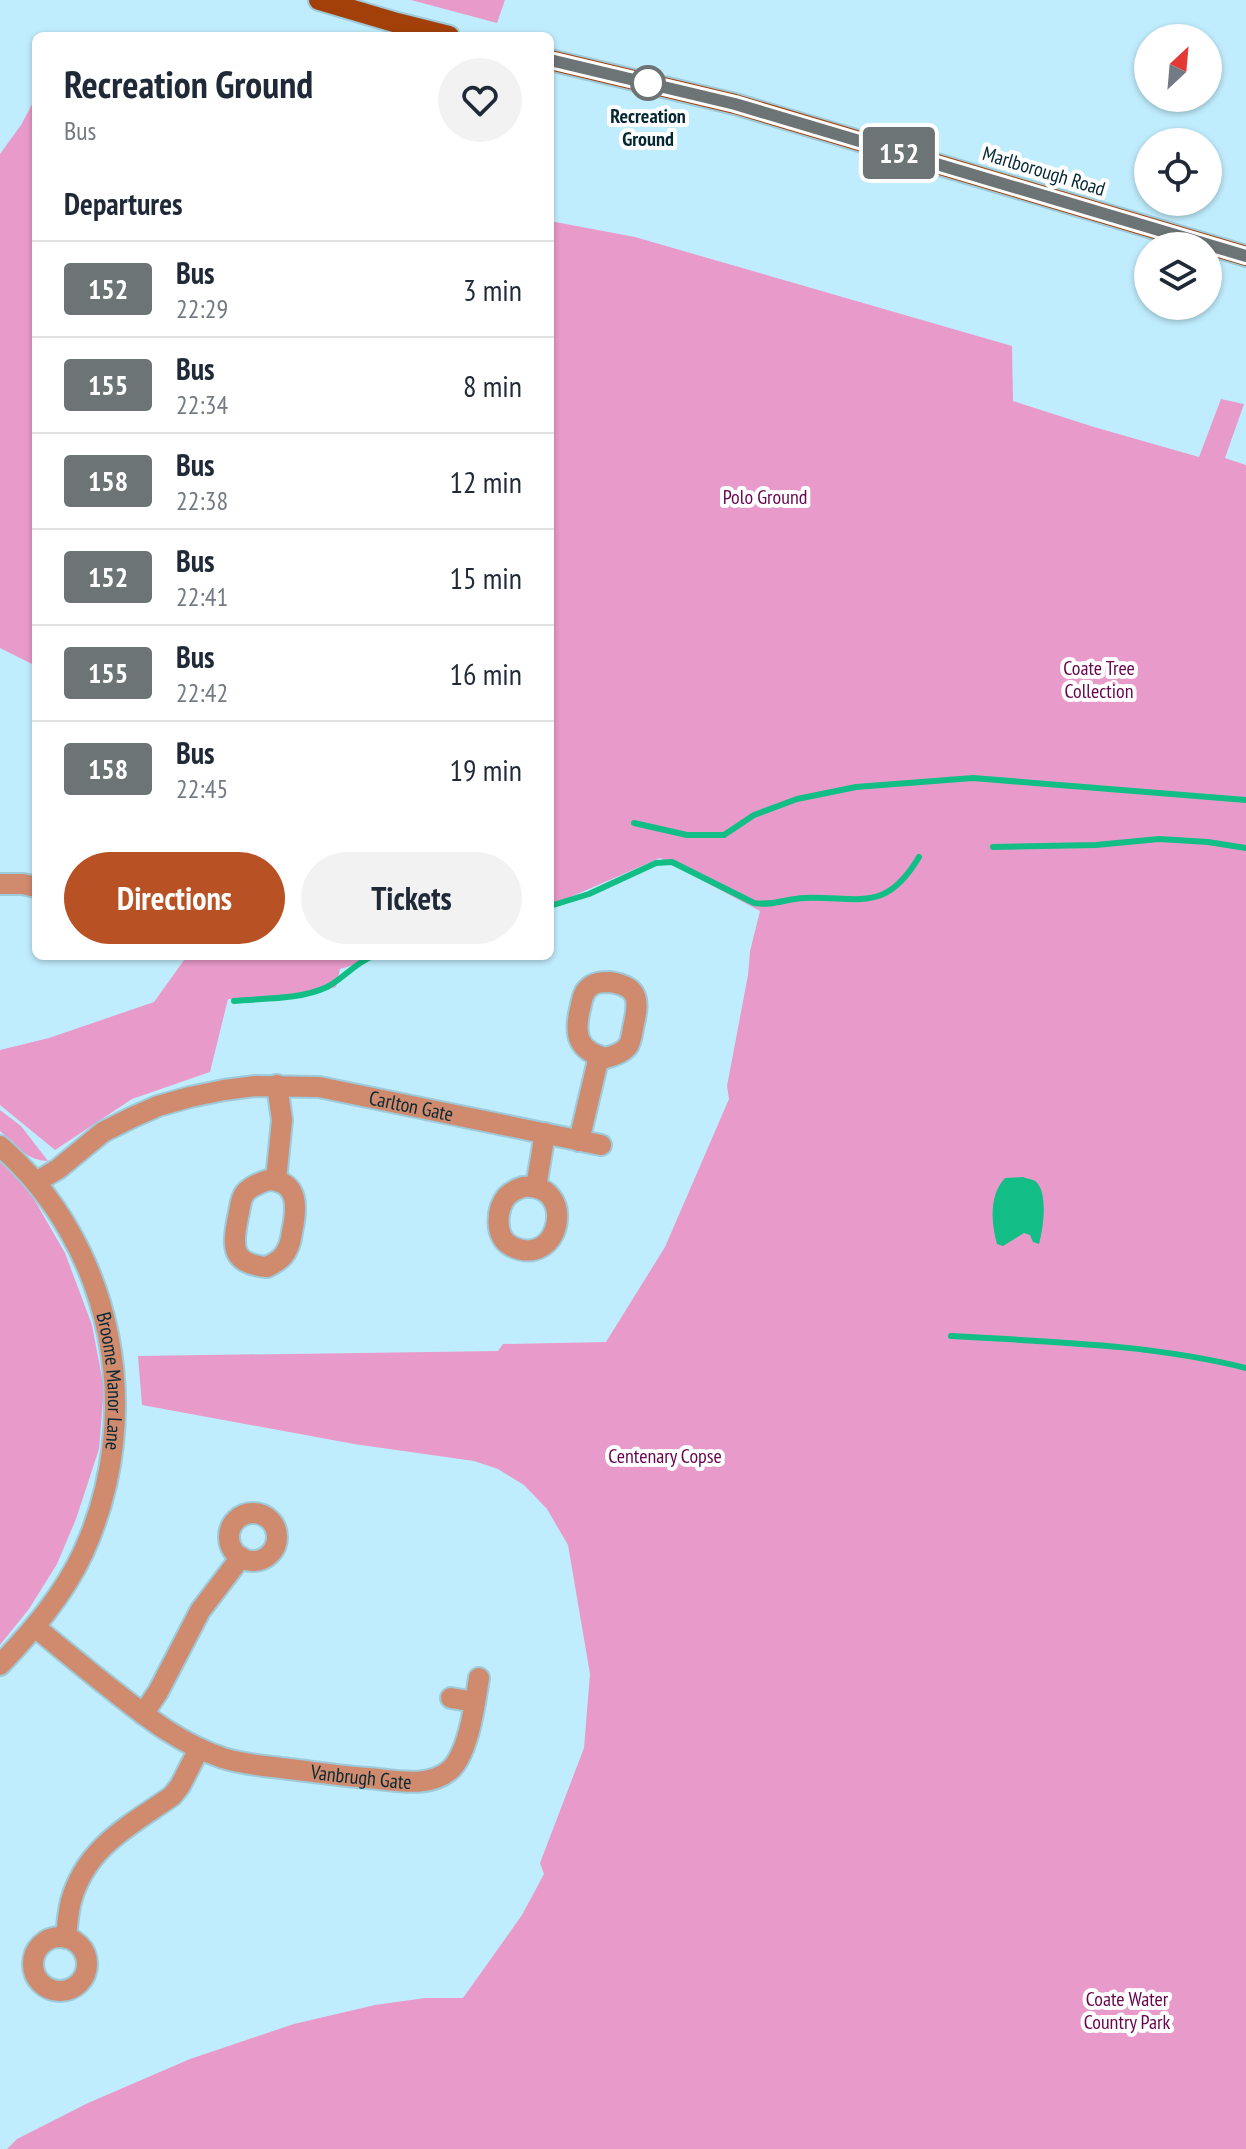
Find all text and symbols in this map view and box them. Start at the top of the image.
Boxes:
north arrow [1134,24,1222,112]
map controls [1134,24,1222,320]
button: heart [438,58,522,142]
text: Recreation Ground [64,59,313,108]
marker: Recreation Ground [631,66,665,100]
place label: Recreation Ground [610,103,686,152]
text: Bus [64,114,96,147]
line badge: 152 [853,127,945,179]
button: locate [1134,128,1222,216]
text: 152 [879,134,919,171]
street label: Marlborough Road [980,140,1108,202]
text: Departures [64,184,182,223]
button: layers [1134,232,1222,320]
text: Bus [176,253,215,292]
text: 152 [88,270,128,307]
text: 3 min [463,270,522,309]
text: 22:29 [176,292,228,325]
text: Bus [176,349,215,388]
text: 155 [88,366,128,403]
text: 8 min [463,366,522,405]
text: 22:34 [176,388,228,421]
text: Bus [176,445,215,484]
text: 158 [88,462,128,499]
text: 12 min [449,462,522,501]
text: 22:38 [176,484,228,517]
park label: Polo Ground [723,484,807,510]
text: Bus [176,541,215,580]
text: 152 [88,558,128,595]
text: 15 min [449,558,522,597]
text: 22:41 [176,580,228,613]
text: Bus [176,637,215,676]
text: 155 [88,654,128,691]
text: 16 min [449,654,522,693]
park label: Coate Tree Collection [1063,655,1135,704]
text: 22:42 [176,676,228,709]
text: Bus [176,733,215,772]
text: 158 [88,750,128,787]
text: 19 min [449,750,522,789]
text: 22:45 [176,772,228,805]
button: Directions [64,852,285,944]
button: Tickets [301,852,522,944]
street label: Carlton Gate [367,1085,456,1127]
street label: Broome Manor Lane [90,1309,128,1452]
park label: Centenary Copse [608,1443,722,1469]
street label: Vanbrugh Gate [308,1759,412,1795]
park label: Coate Water Country Park [1084,1986,1171,2035]

